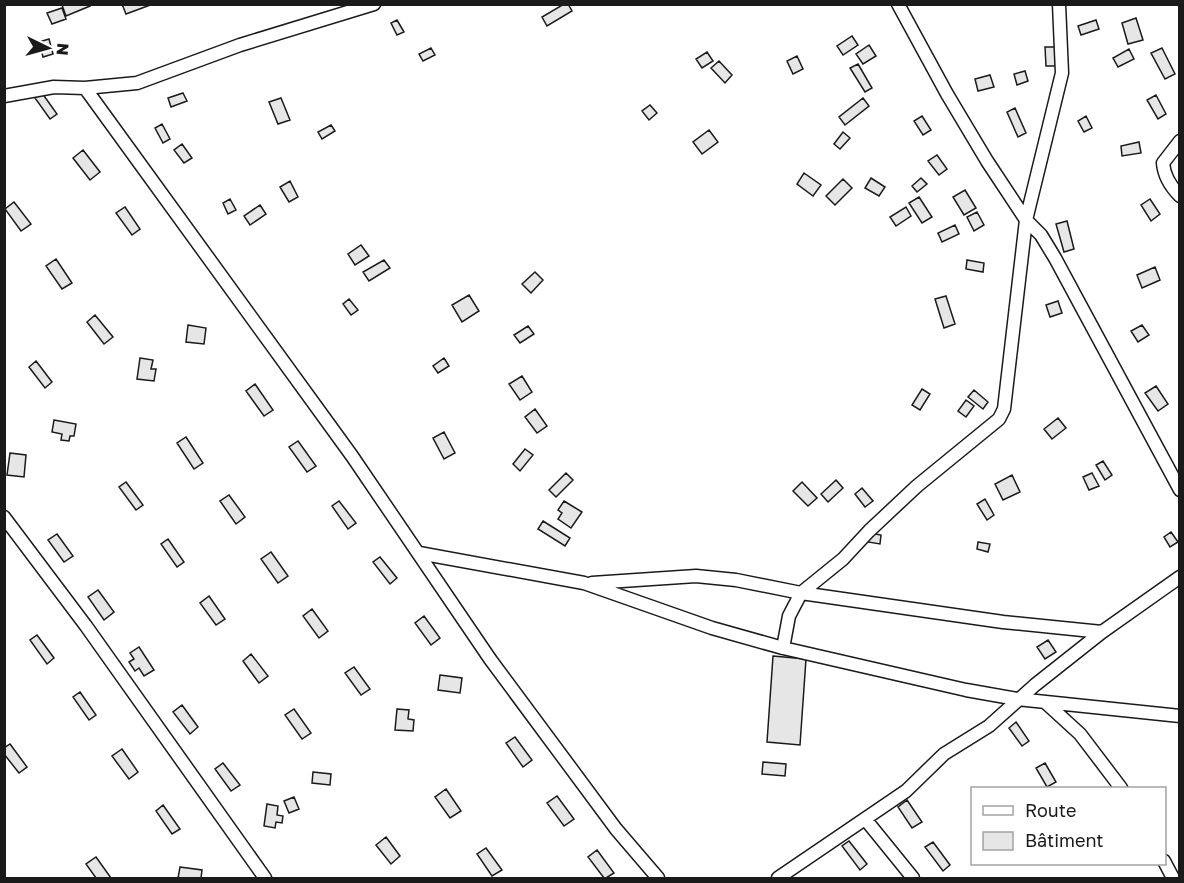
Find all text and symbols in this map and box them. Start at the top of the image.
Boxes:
north arrow [18,18,78,78]
text: N [52,42,73,56]
legend [971,787,1166,865]
text: Route [1025,799,1076,821]
text: Bâtiment [1025,829,1104,851]

